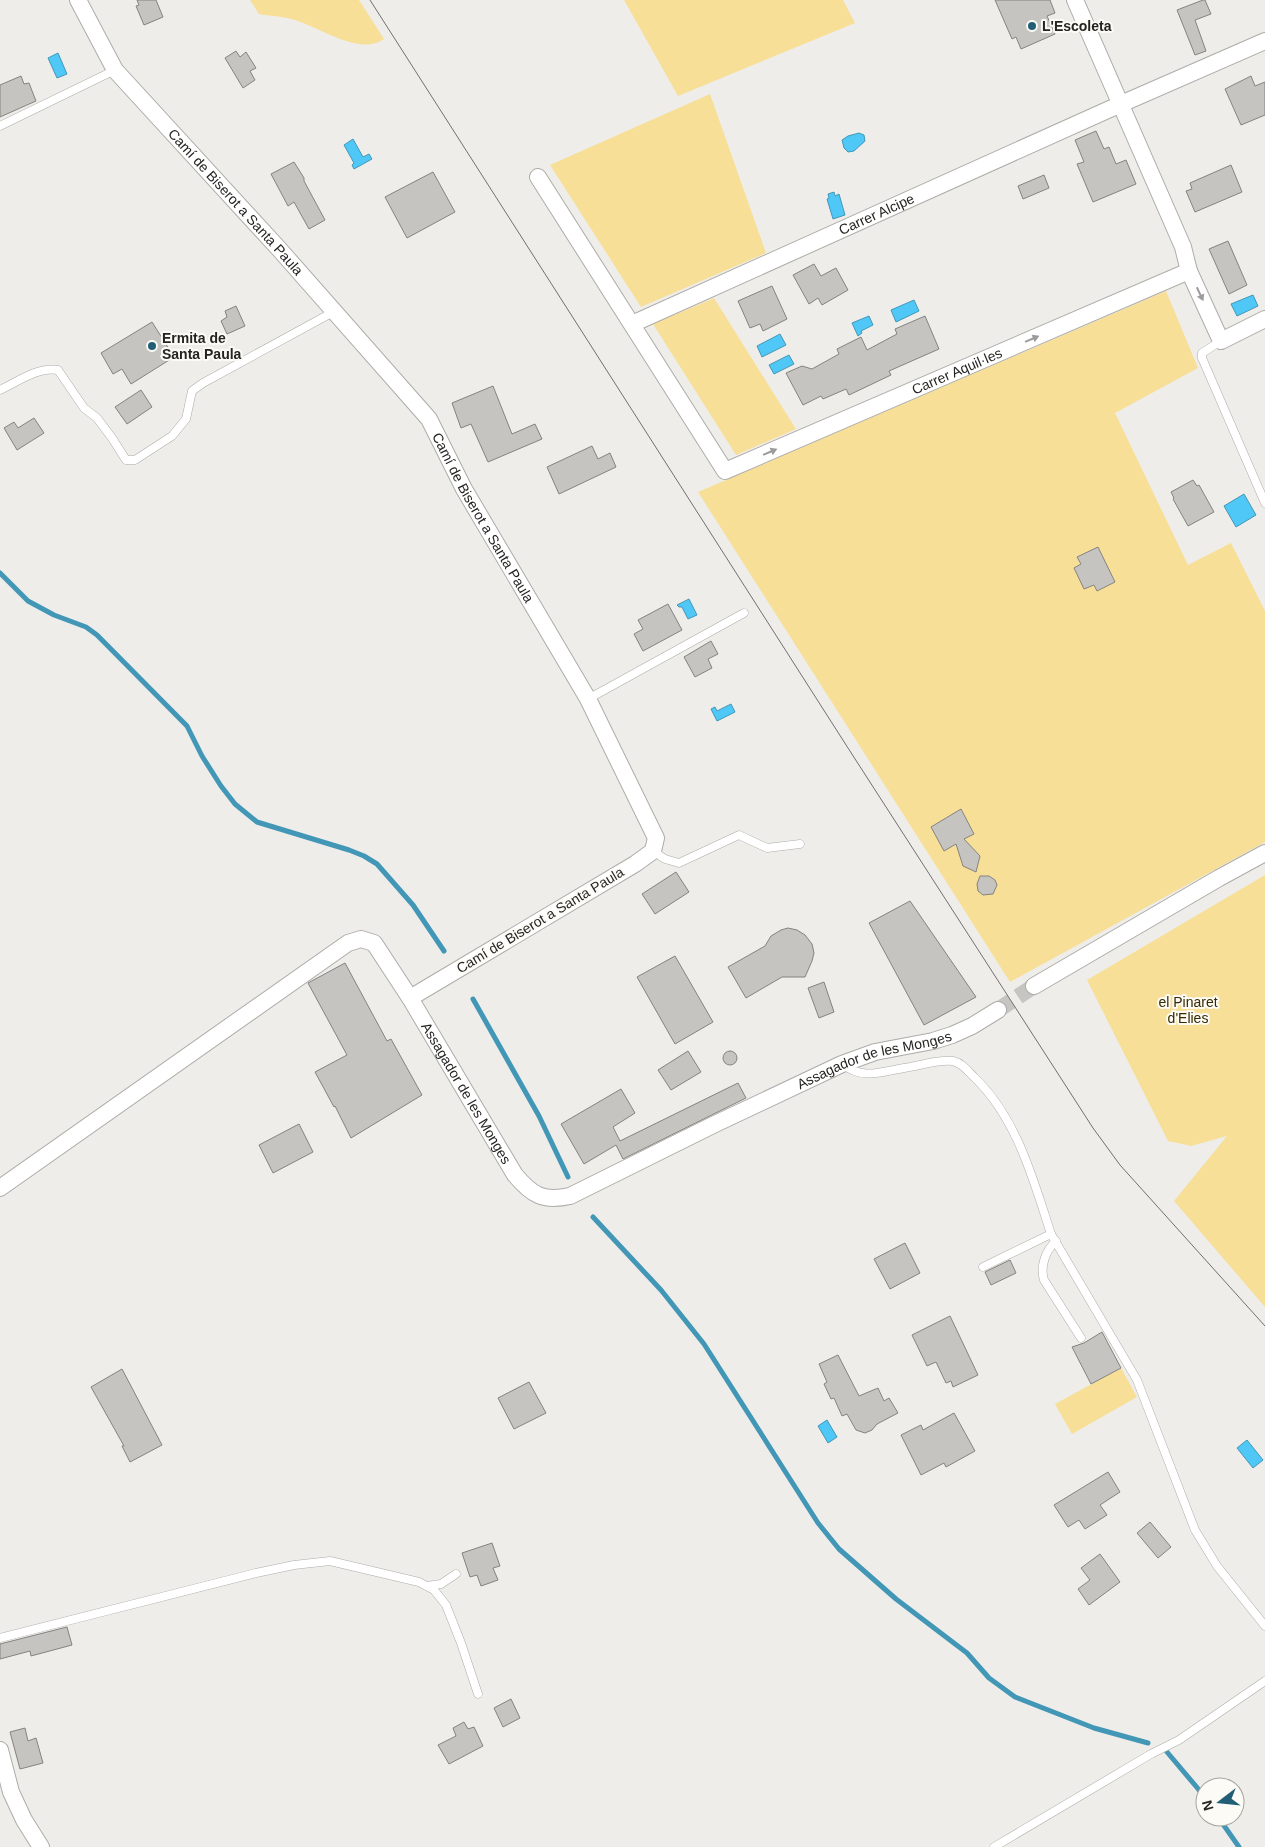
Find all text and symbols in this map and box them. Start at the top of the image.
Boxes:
place label: L'Escoleta [1042,18,1112,34]
marker: L'Escoleta [1026,20,1038,32]
street label: Camí de Biserot a Santa Paula [165,125,307,279]
street label: Carrer Alcipe [836,190,917,238]
one-way arrow [1196,287,1204,301]
place label: Ermita de Santa Paula [162,330,242,362]
one-way arrow [1025,334,1039,342]
marker: Ermita de Santa Paula [146,340,158,352]
street label: Carrer Aquil·les [909,345,1004,397]
street label: Camí de Biserot a Santa Paula [429,430,537,605]
one-way arrow [763,447,777,455]
street label: Camí de Biserot a Santa Paula [453,864,627,976]
park label: el Pinaret d'Elies [1158,994,1218,1026]
street label: Assagador de les Monges [418,1019,515,1167]
street label: Assagador de les Monges [794,1028,953,1092]
north arrow [1195,1777,1245,1827]
text: N [1198,1799,1217,1813]

